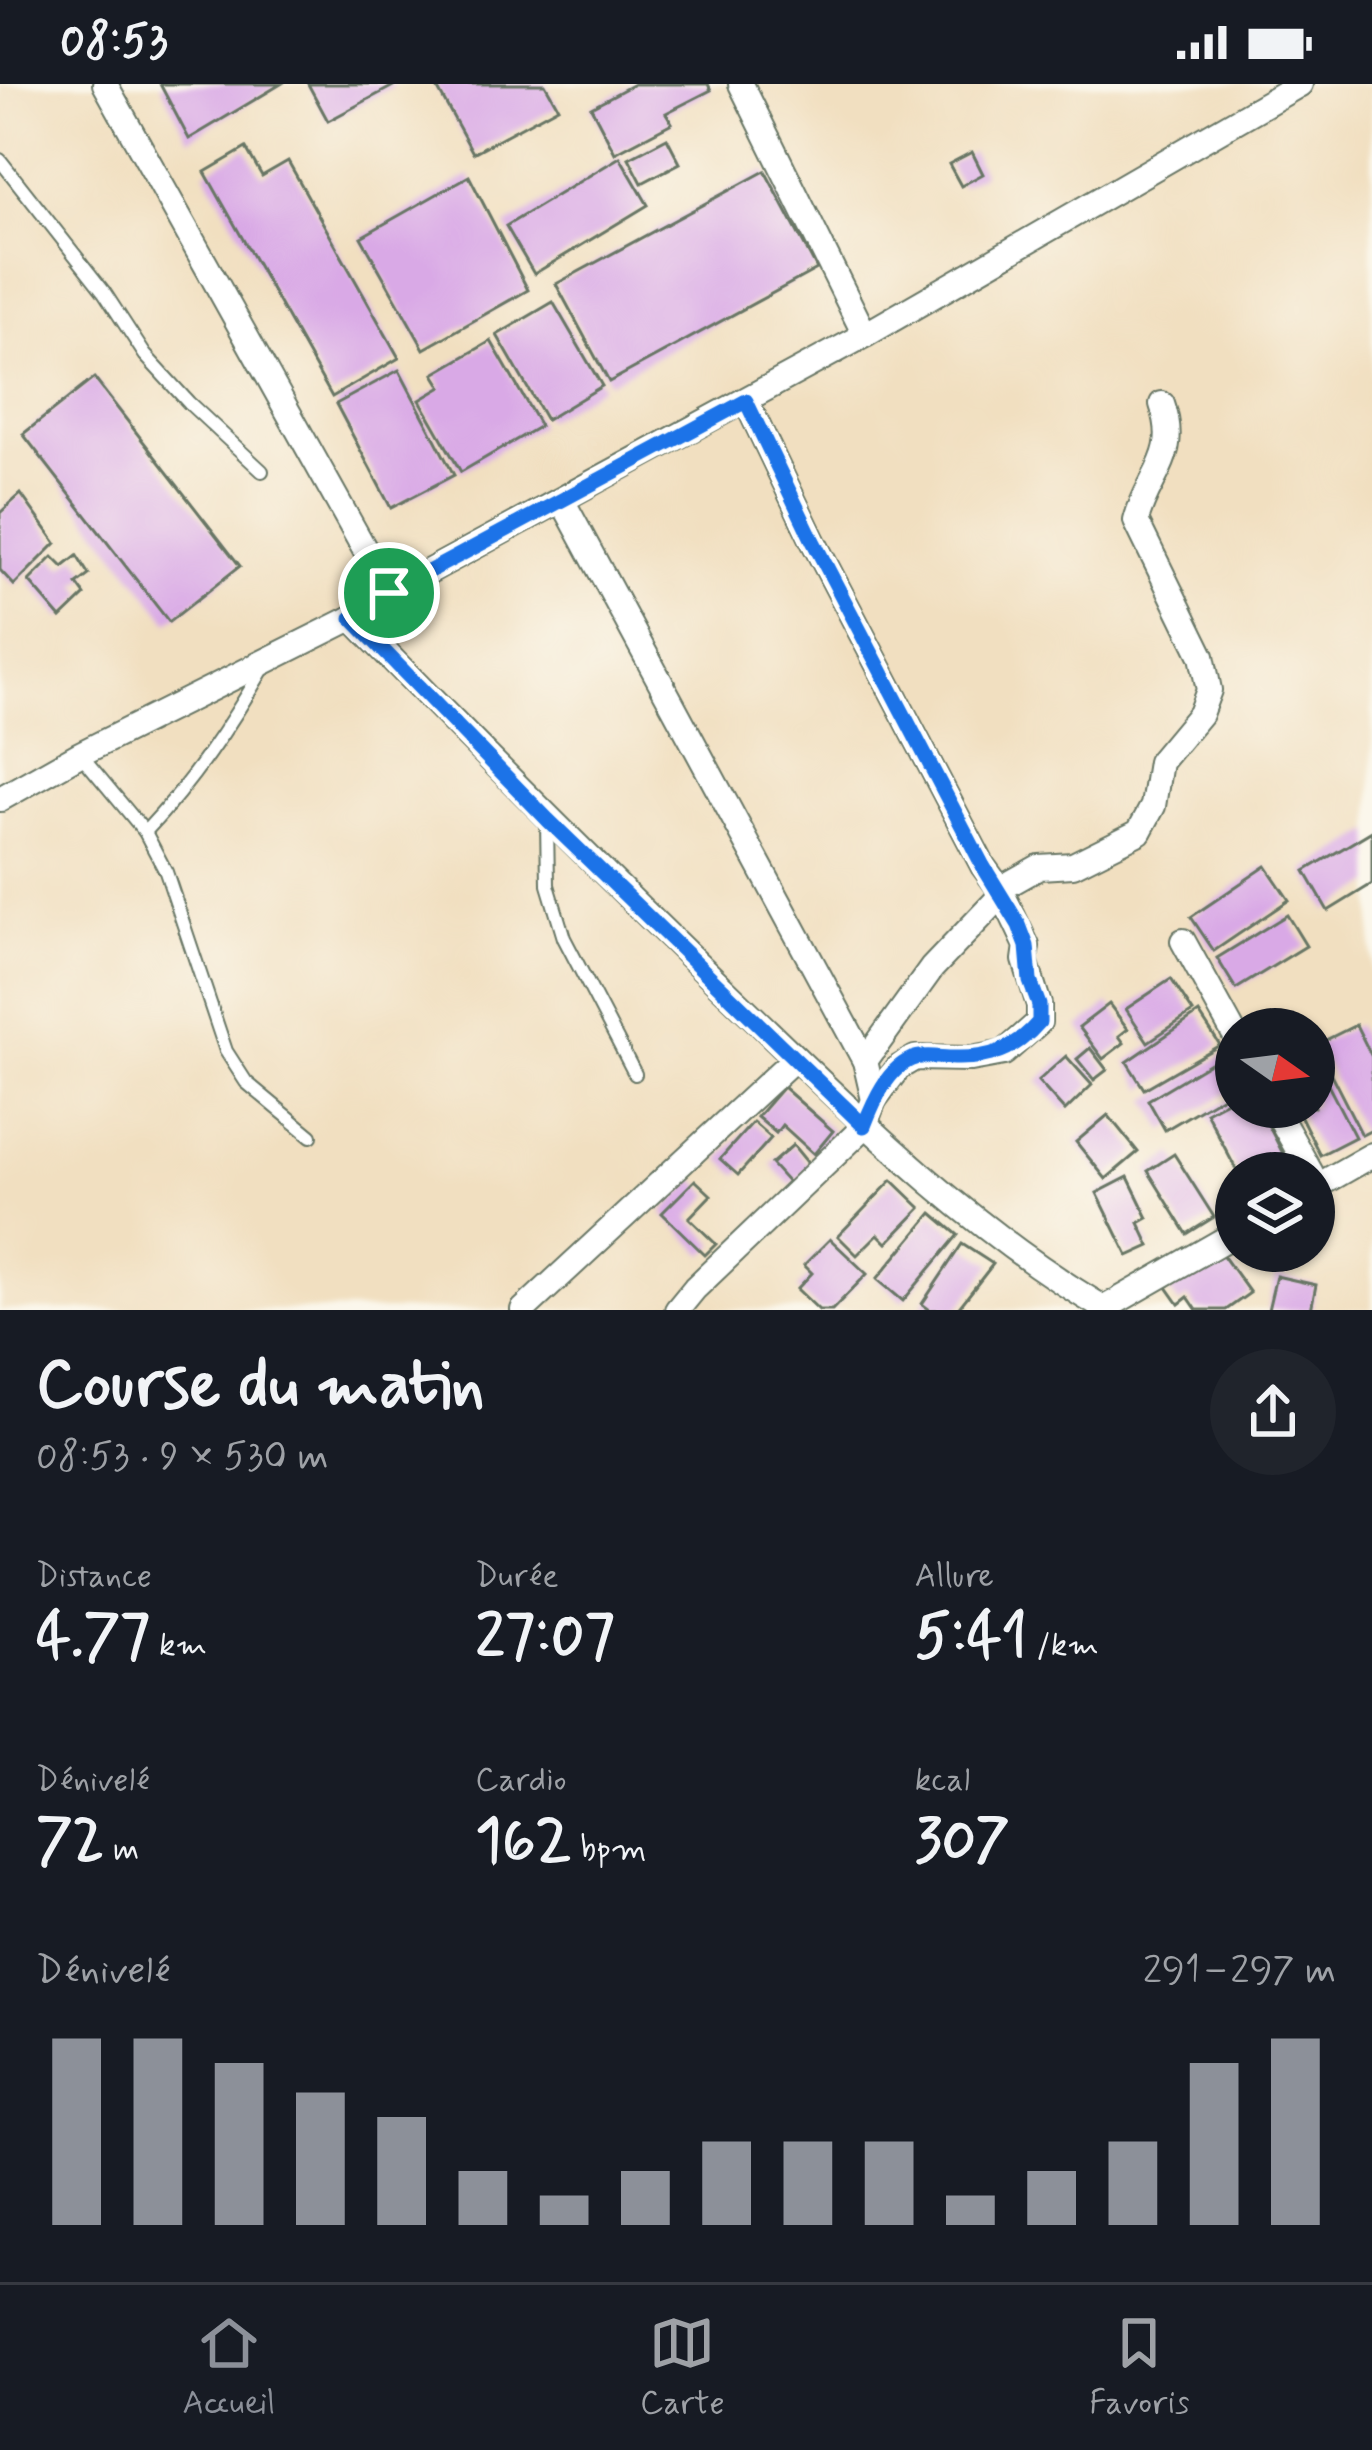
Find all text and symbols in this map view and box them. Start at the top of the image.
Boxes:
text: 08:53 [60,13,168,72]
pin [338,542,440,644]
icon: arrive [356,560,422,626]
north arrow [1215,1008,1335,1128]
map controls [1215,1008,1335,1272]
button: layers [1215,1152,1335,1272]
text: Course du matin [36,1344,485,1430]
button: share [1210,1349,1336,1475]
text: 08:53 · 9 × 530 m [36,1432,328,1483]
text: Distance [36,1555,152,1599]
text: Durée [475,1555,559,1599]
text: Allure [915,1555,994,1599]
text: 4.77 [36,1599,150,1678]
text: 27:07 [475,1599,615,1678]
text: 5:41 [915,1599,1027,1678]
text: km [150,1624,207,1668]
text: /km [1027,1624,1099,1668]
text: Dénivelé [36,1759,150,1803]
text: Cardio [475,1759,566,1803]
text: kcal [915,1759,970,1803]
text: 72 [36,1803,104,1882]
text: 162 [475,1803,571,1882]
text: 307 [915,1803,1010,1882]
text: m [104,1828,139,1872]
text: bpm [571,1828,646,1872]
text: Dénivelé [36,1946,170,1997]
text: 291–297 m [1143,1946,1336,1997]
tab: Accueil [182,2310,275,2426]
tab: Carte [640,2310,725,2426]
tab: Favoris [1089,2310,1190,2426]

